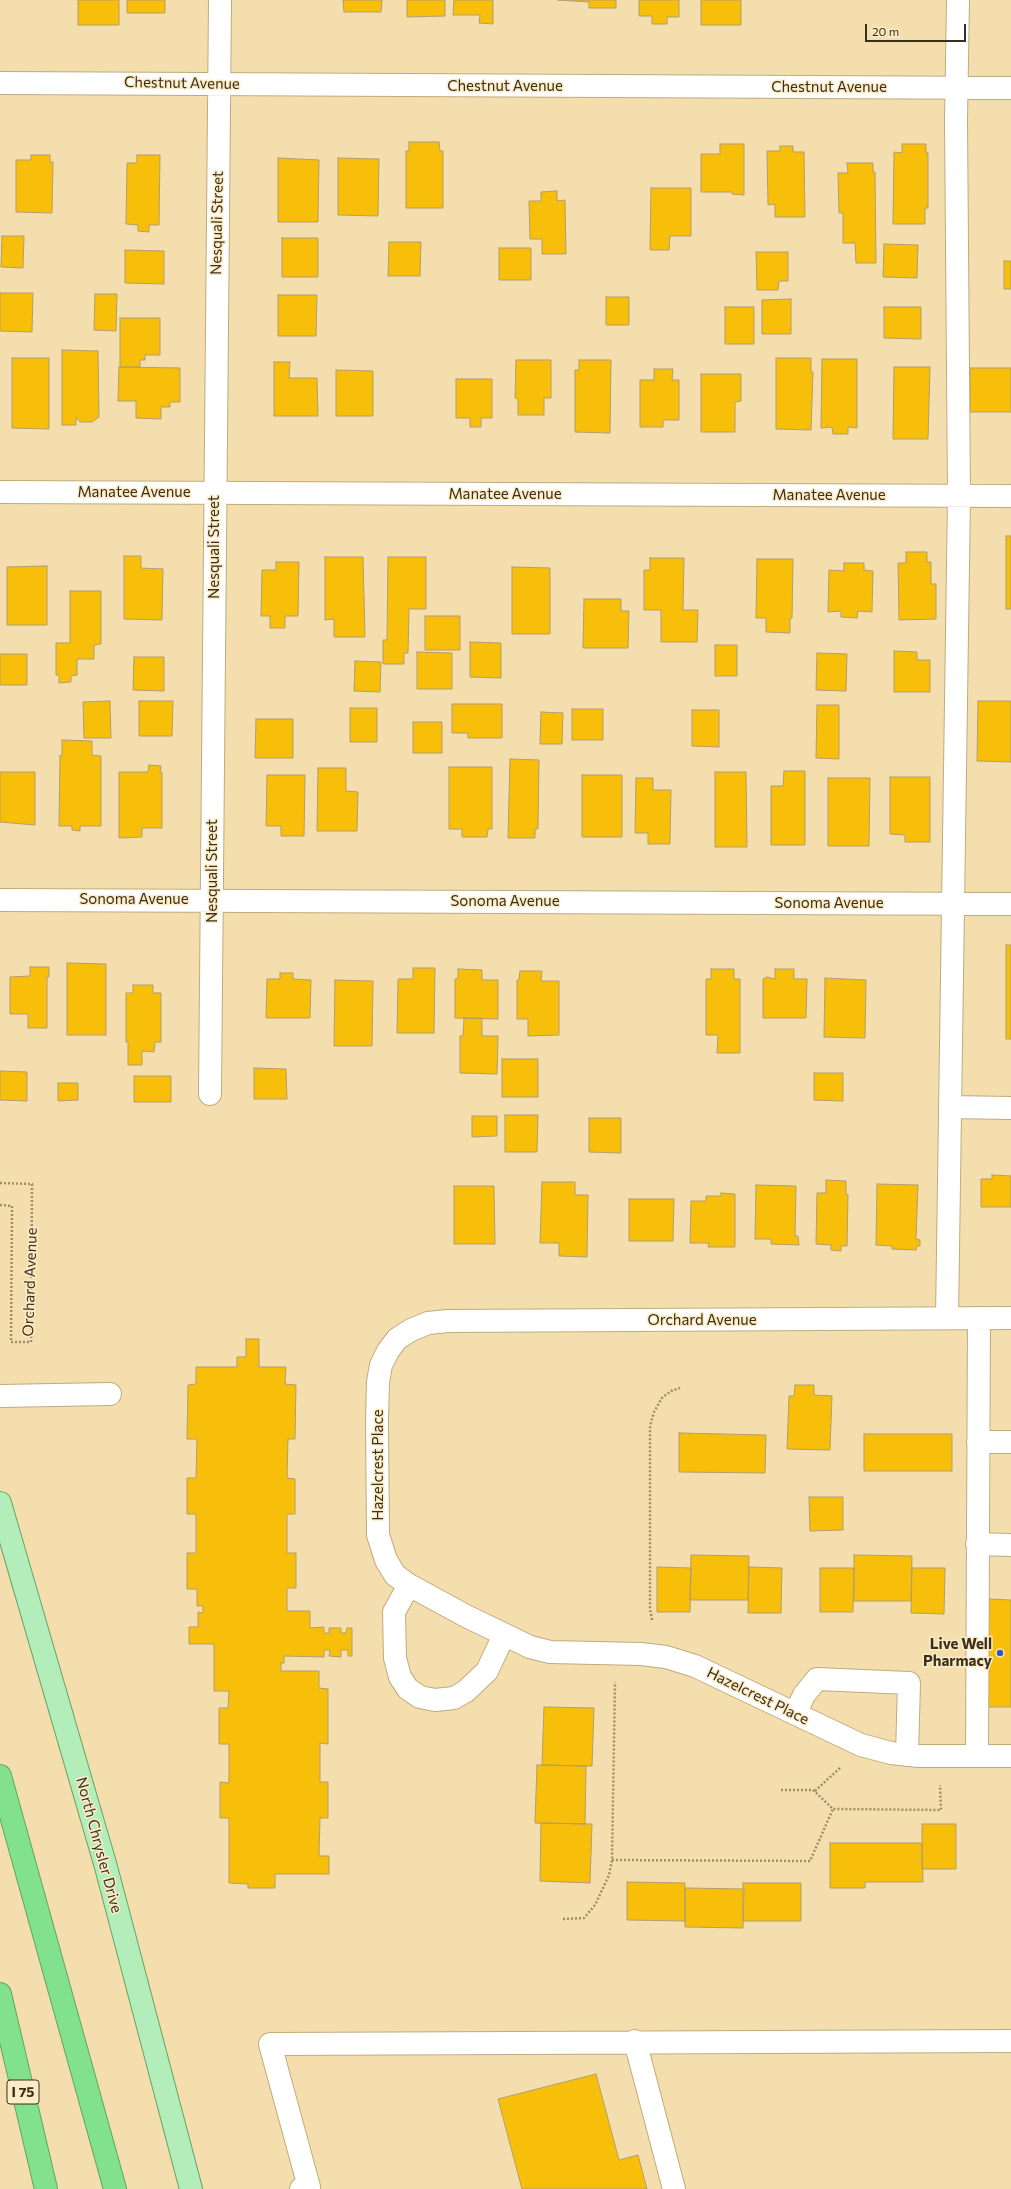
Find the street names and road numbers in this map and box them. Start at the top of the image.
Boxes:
street label: Chestnut Avenue [124,73,240,93]
street label: Chestnut Avenue [447,77,563,95]
street label: Chestnut Avenue [771,78,887,96]
street label: Nesquali Street [207,171,227,275]
street label: Manatee Avenue [77,483,191,501]
street label: Manatee Avenue [448,485,562,503]
street label: Manatee Avenue [772,486,886,504]
street label: Nesquali Street [205,495,223,599]
street label: Nesquali Street [203,819,221,923]
street label: Sonoma Avenue [79,890,189,908]
street label: Sonoma Avenue [450,892,560,910]
street label: Sonoma Avenue [774,894,884,912]
street label: Orchard Avenue [19,1227,41,1337]
street label: Orchard Avenue [647,1311,757,1329]
street label: Hazelcrest Place [369,1409,387,1521]
street label: Hazelcrest Place [704,1663,812,1729]
street label: North Chrysler Drive [72,1775,126,1915]
road number: I 75 [7,2080,39,2104]

